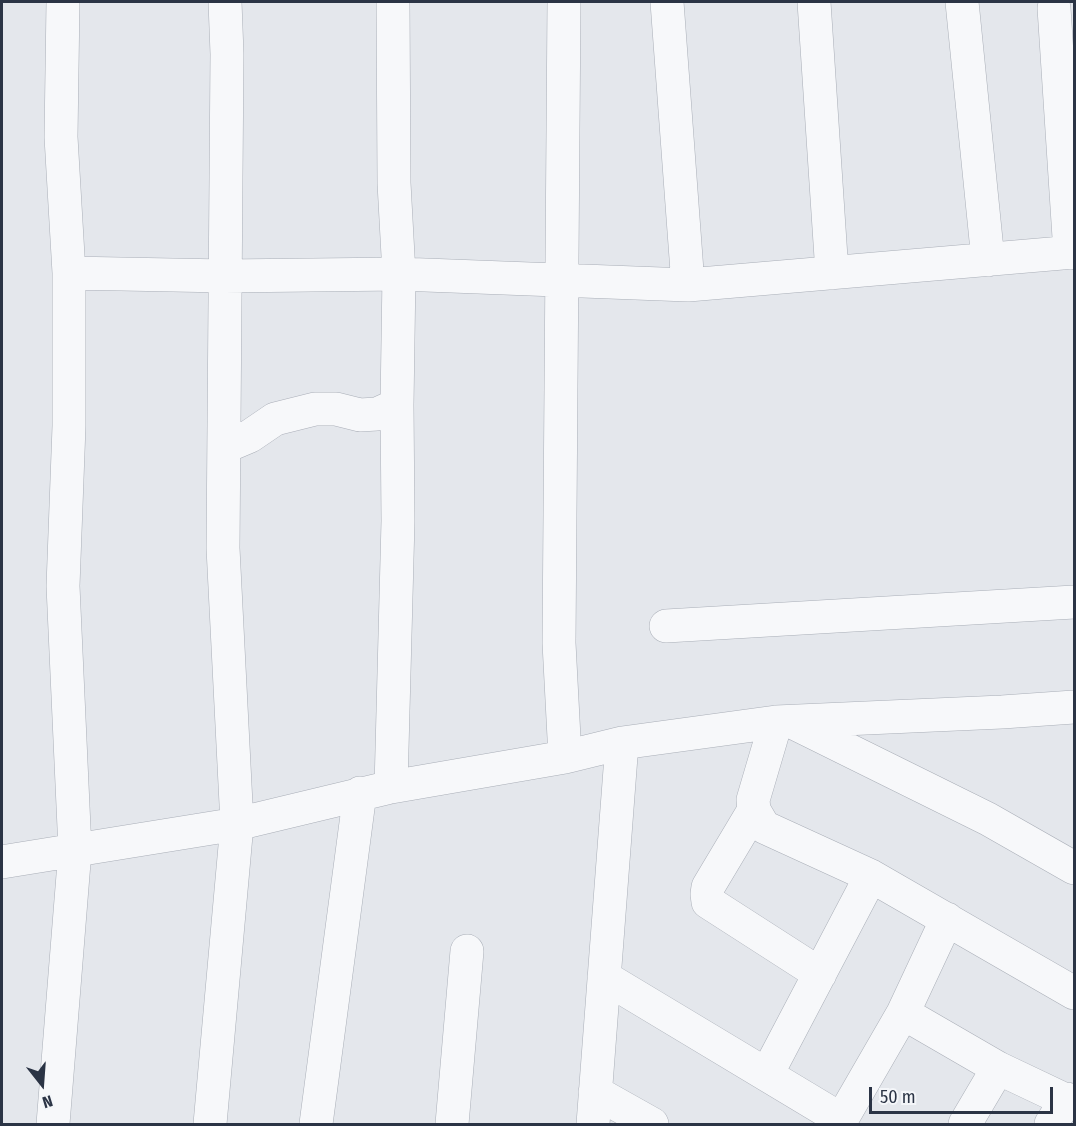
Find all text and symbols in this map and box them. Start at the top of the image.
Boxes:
north arrow [12,1054,72,1114]
scale bar [872,1075,1056,1113]
text: 50 m [880,1086,916,1108]
text: N [40,1091,55,1112]

